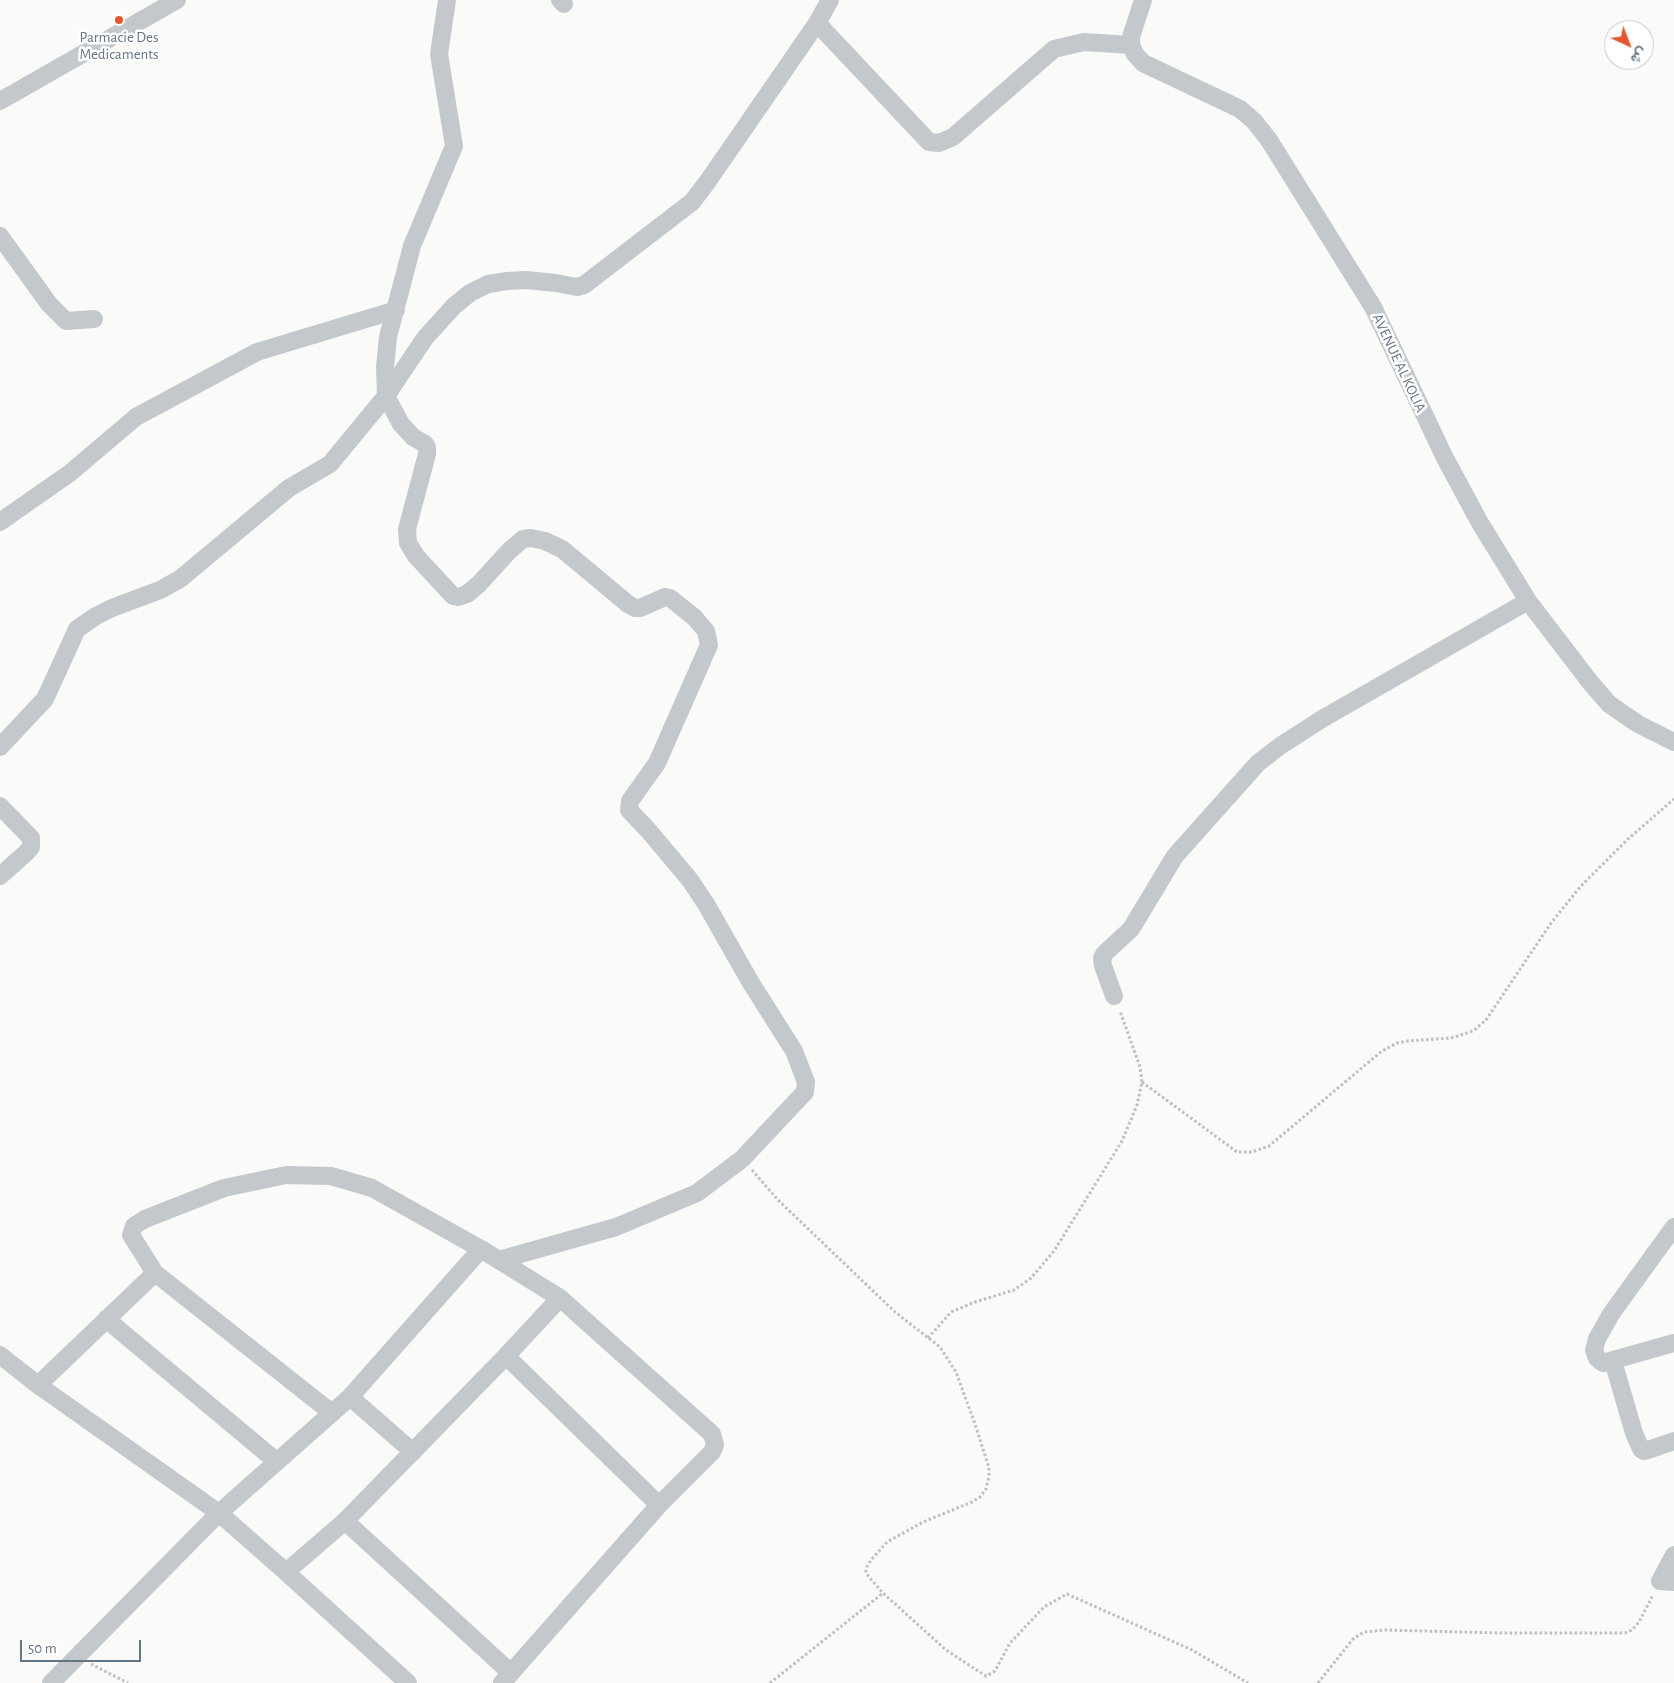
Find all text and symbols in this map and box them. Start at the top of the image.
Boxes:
marker: Parmacie Des Medicaments [113,14,125,26]
north arrow [1604,20,1654,70]
place label: Parmacie Des Medicaments [79,28,159,63]
text: ش [1628,44,1649,66]
street label: AVENUE AL KOLIA [1368,311,1430,415]
scale bar [22,1630,144,1662]
text: 50 m [28,1641,57,1656]

